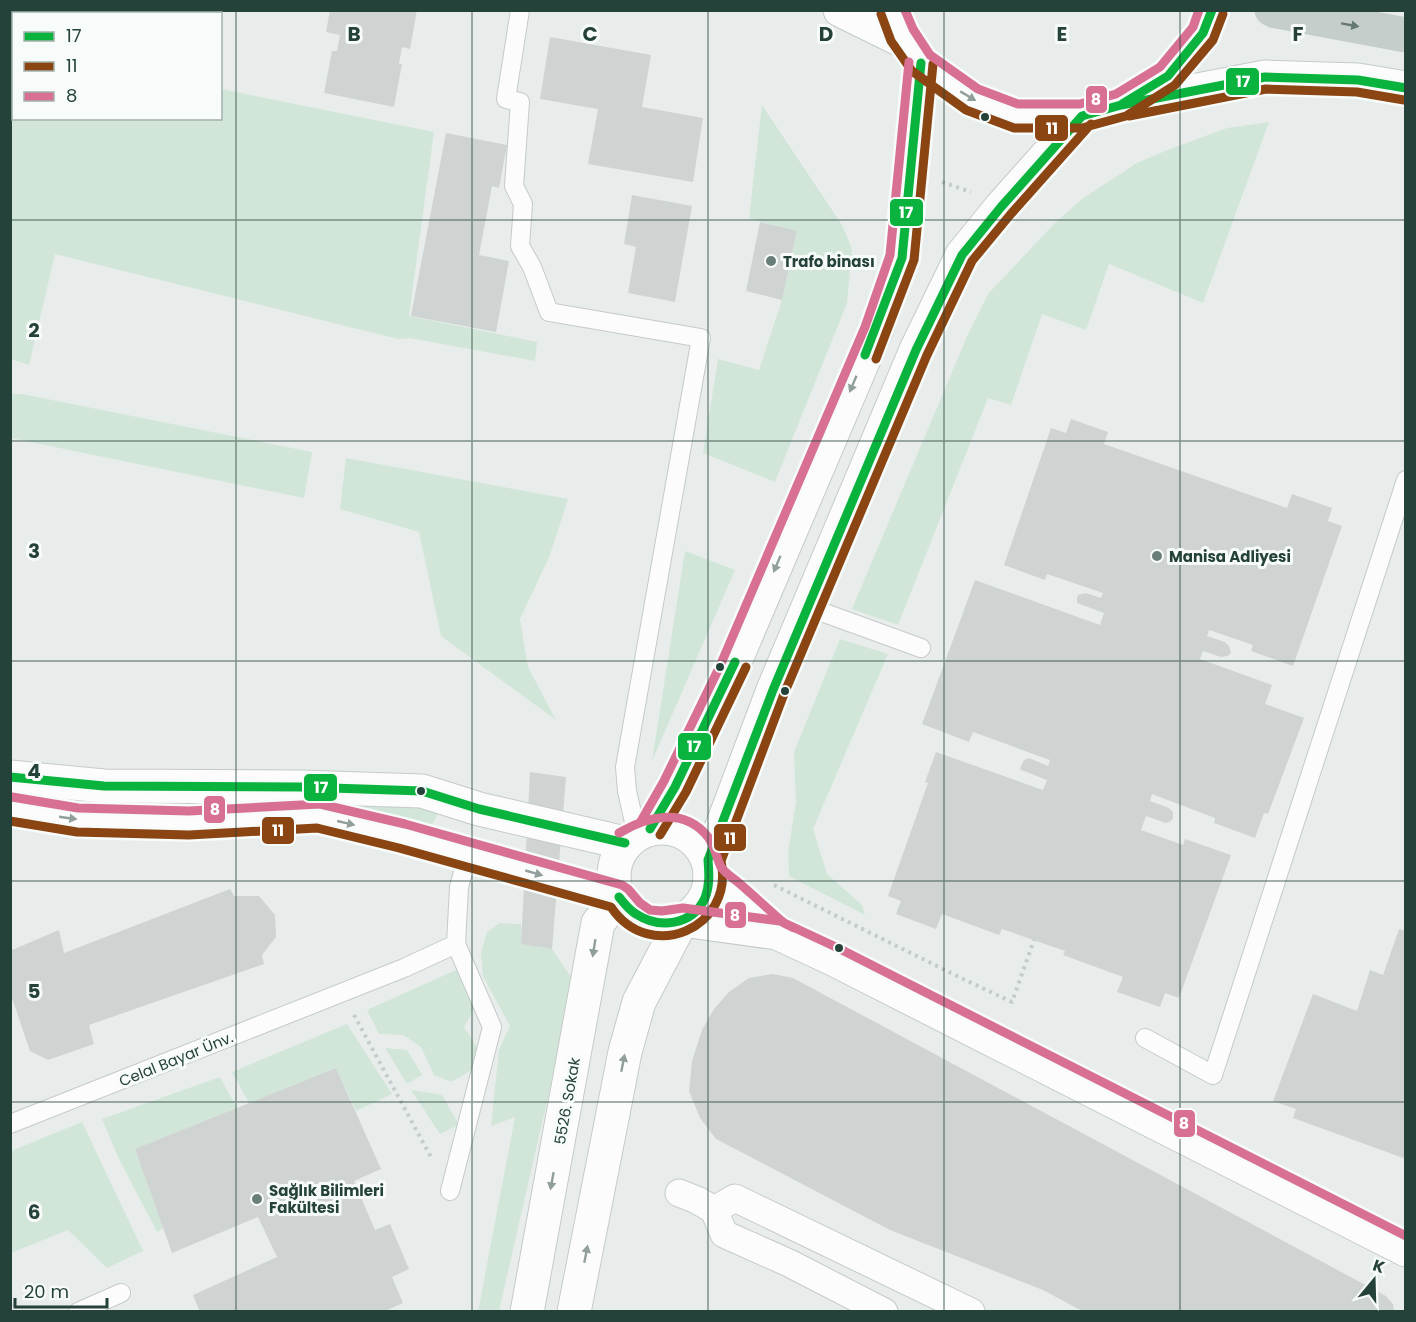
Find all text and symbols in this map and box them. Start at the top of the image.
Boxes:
legend [12,12,222,120]
text: B [347,20,361,48]
text: C [582,20,598,48]
text: D [819,20,833,48]
text: E [1057,20,1067,48]
text: F [1293,20,1304,48]
one-way arrow [1340,21,1359,30]
text: 17 [66,23,82,48]
text: 11 [66,53,78,78]
line badge: 17 [1225,67,1260,96]
text: 17 [1236,70,1251,93]
text: 8 [66,83,77,108]
line badge: 8 [1085,85,1108,114]
text: 8 [1091,88,1101,111]
one-way arrow [960,91,976,102]
unlabelled marker [979,111,991,123]
line badge: 11 [1034,114,1069,142]
text: 11 [1046,117,1058,140]
line badge: 17 [889,198,924,227]
text: 17 [899,201,914,224]
place label: Trafo binası [783,251,875,272]
marker: Trafo binası [764,254,778,268]
text: 2 [28,316,40,344]
one-way arrow [848,376,858,394]
text: 3 [28,537,40,565]
place label: Manisa Adliyesi [1169,546,1291,567]
marker: Manisa Adliyesi [1150,549,1164,563]
one-way arrow [772,555,782,573]
unlabelled marker [714,661,726,673]
unlabelled marker [779,685,791,697]
line badge: 17 [677,732,712,761]
text: 17 [687,735,702,758]
text: 4 [27,757,41,785]
line badge: 17 [303,773,338,802]
text: 17 [314,776,329,799]
unlabelled marker [415,785,427,797]
line badge: 8 [203,795,226,824]
text: 8 [210,798,220,821]
one-way arrow [59,814,78,823]
line badge: 11 [261,816,295,845]
one-way arrow [337,818,355,828]
text: 11 [272,819,284,842]
line badge: 11 [713,823,747,852]
text: 11 [724,827,736,850]
one-way arrow [526,869,544,878]
line badge: 8 [724,901,747,929]
text: 8 [730,904,740,927]
one-way arrow [589,939,598,958]
unlabelled marker [833,942,845,954]
text: 5 [28,977,41,1005]
street label: Celal Bayar Ünv. [116,1027,236,1091]
one-way arrow [619,1053,628,1072]
street label: 5526. Sokak [549,1056,585,1146]
line badge: 8 [1173,1109,1196,1138]
text: 8 [1179,1112,1189,1135]
one-way arrow [547,1172,556,1191]
place label: Sağlık Bilimleri Fakültesi [269,1180,384,1218]
marker: Sağlık Bilimleri Fakültesi [250,1192,264,1206]
text: 6 [28,1198,40,1226]
one-way arrow [582,1244,591,1263]
north arrow [1344,1250,1404,1310]
text: K [1370,1254,1388,1279]
scale bar [15,1271,106,1309]
text: 20 m [24,1279,69,1304]

